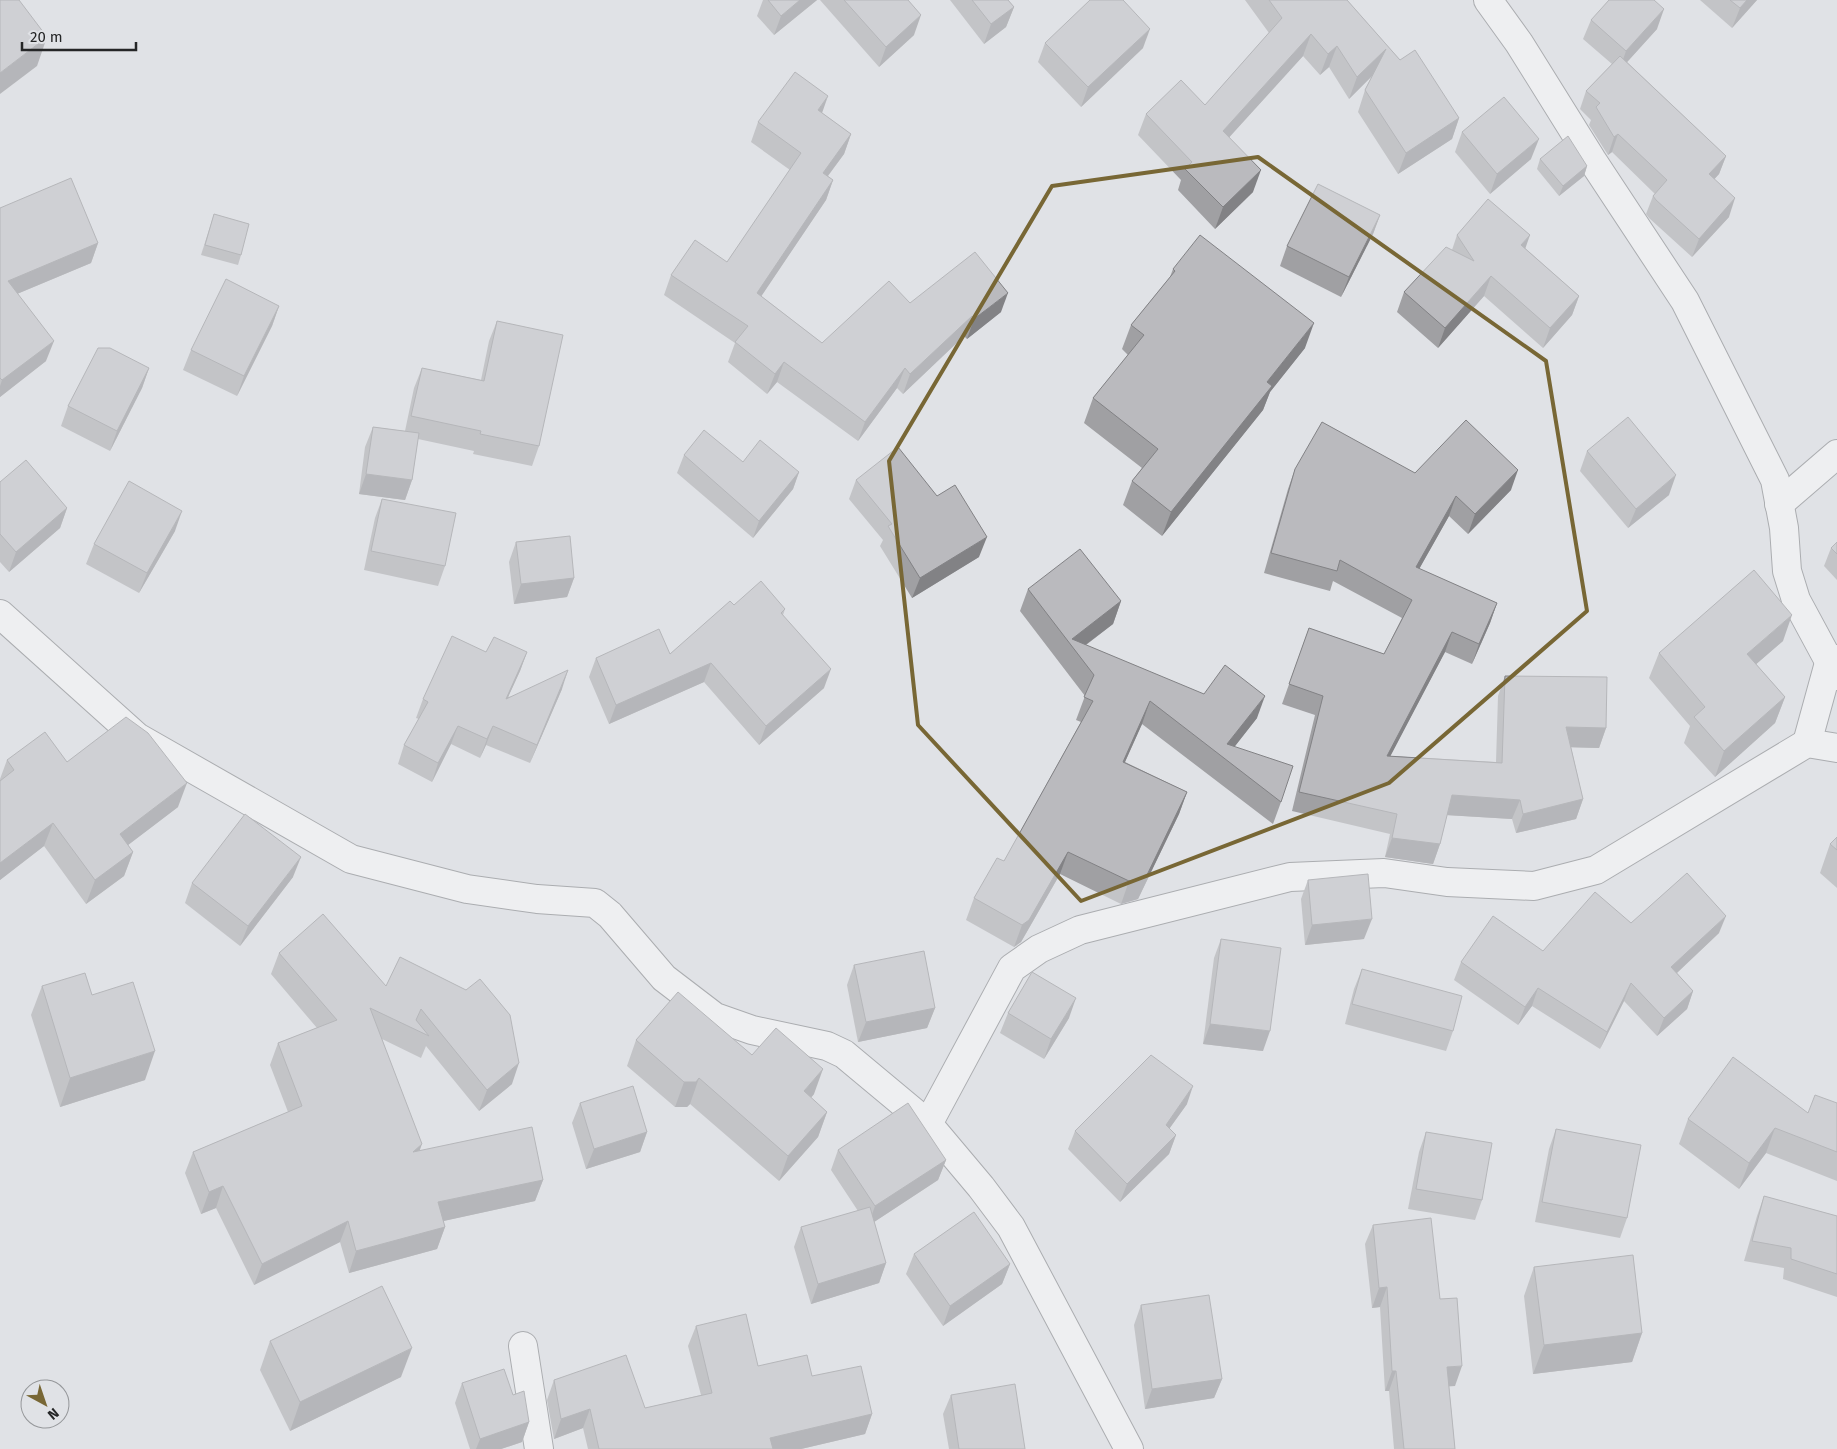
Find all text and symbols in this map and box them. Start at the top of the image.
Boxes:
scale bar [22,20,136,52]
text: 20 m [30,28,63,46]
north arrow [20,1379,70,1429]
text: N [44,1404,62,1423]

